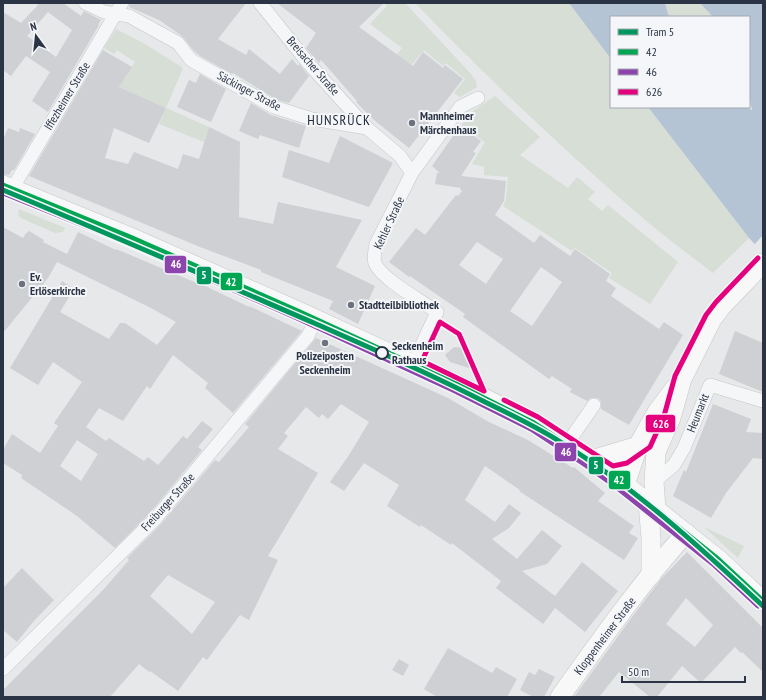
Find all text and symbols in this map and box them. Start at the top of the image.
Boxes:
north arrow [16,16,56,56]
legend [610,16,750,108]
text: N [29,19,38,34]
text: Tram 5 [646,24,674,39]
street label: Breisacher Straße [284,33,343,98]
text: 42 [646,44,657,59]
street label: Iffezheimer Straße [40,59,93,133]
text: 46 [646,64,657,79]
street label: Säckinger Straße [215,67,284,114]
text: 626 [646,84,662,99]
place label: Mannheimer Märchenhaus [420,108,476,137]
district label: HUNSRÜCK [307,111,371,129]
marker: Mannheimer Märchenhaus [407,118,417,128]
street label: Kehler Straße [370,194,407,252]
line badge: 46 [164,255,187,274]
text: 46 [171,257,181,271]
line badge: 5 [196,266,212,285]
text: 5 [201,268,207,282]
place label: Ev. Erlöserkirche [30,269,86,298]
line badge: 42 [220,272,243,291]
text: 42 [226,275,236,289]
marker: Ev. Erlöserkirche [17,279,27,289]
place label: Stadtteilbibliothek [359,297,439,312]
marker: Stadtteilbibliothek [346,300,356,310]
marker: Polizeiposten Seckenheim [320,338,330,348]
place label: Seckenheim Rathaus [392,338,443,367]
marker: Seckenheim Rathaus [375,346,389,360]
place label: Polizeiposten Seckenheim [296,348,354,377]
street label: Heumarkt [683,391,712,434]
line badge: 626 [645,414,676,433]
text: 626 [653,417,669,431]
line badge: 46 [554,442,577,462]
text: 46 [561,445,571,459]
line badge: 5 [588,456,604,475]
text: 5 [593,458,599,472]
street label: Freiburger Straße [138,470,198,534]
line badge: 42 [608,470,631,490]
text: 42 [614,473,624,487]
street label: Kloppenheimer Straße [571,594,639,677]
scale bar [622,658,745,684]
text: 50 m [628,664,649,679]

